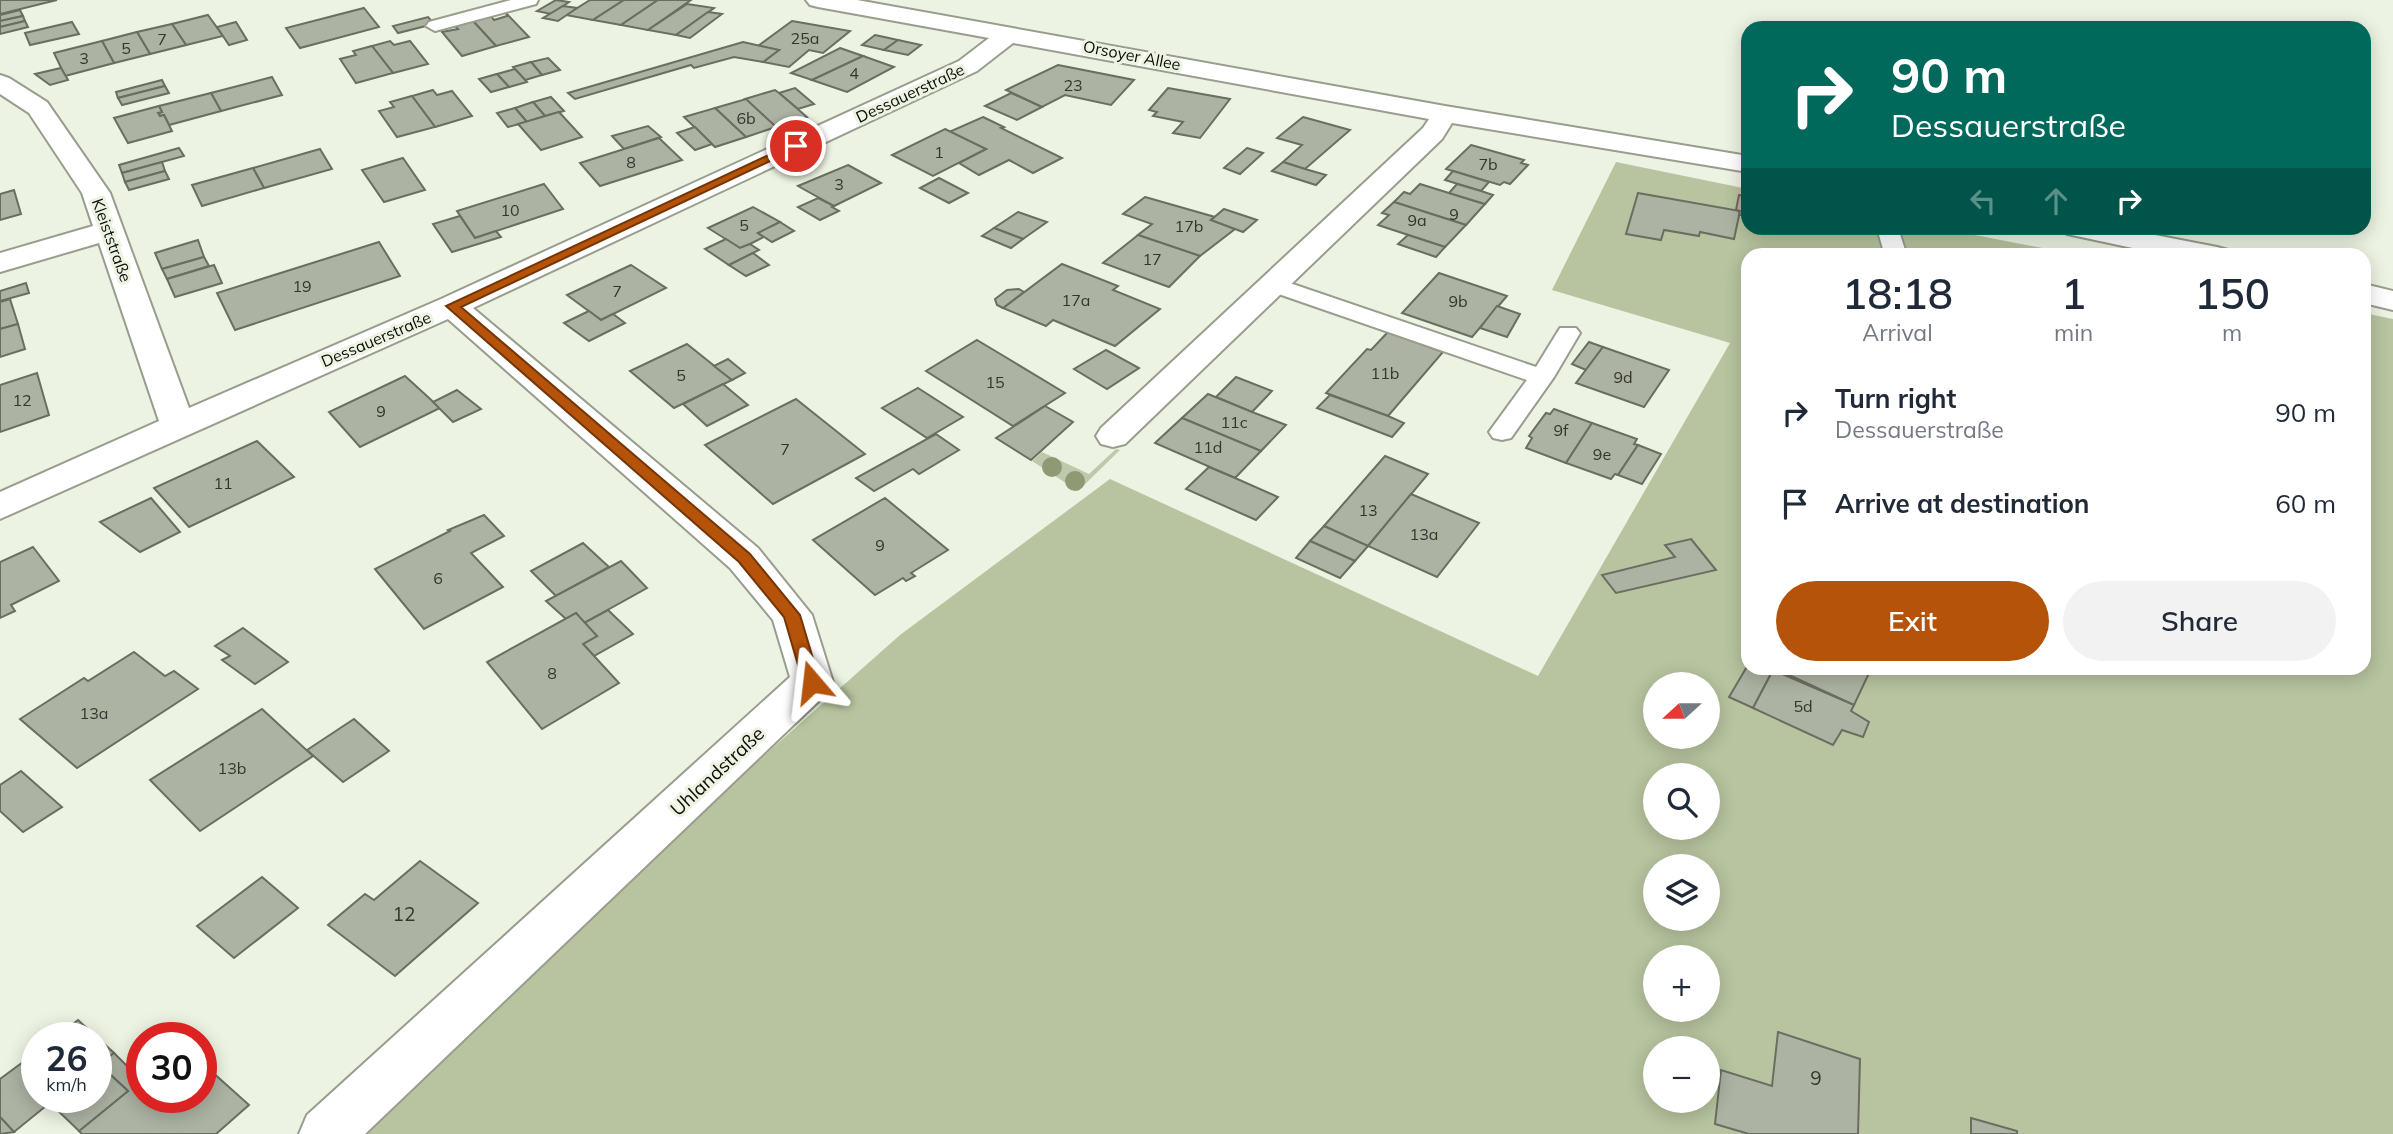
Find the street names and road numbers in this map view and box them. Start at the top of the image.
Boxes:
street label: Orsoyer Allee [1082,36,1182,74]
street label: Dessauerstraße [853,59,967,127]
street label: Kleiststraße [88,195,136,285]
street label: Dessauerstraße [318,307,434,371]
street label: Uhlandstraße [665,721,769,821]

